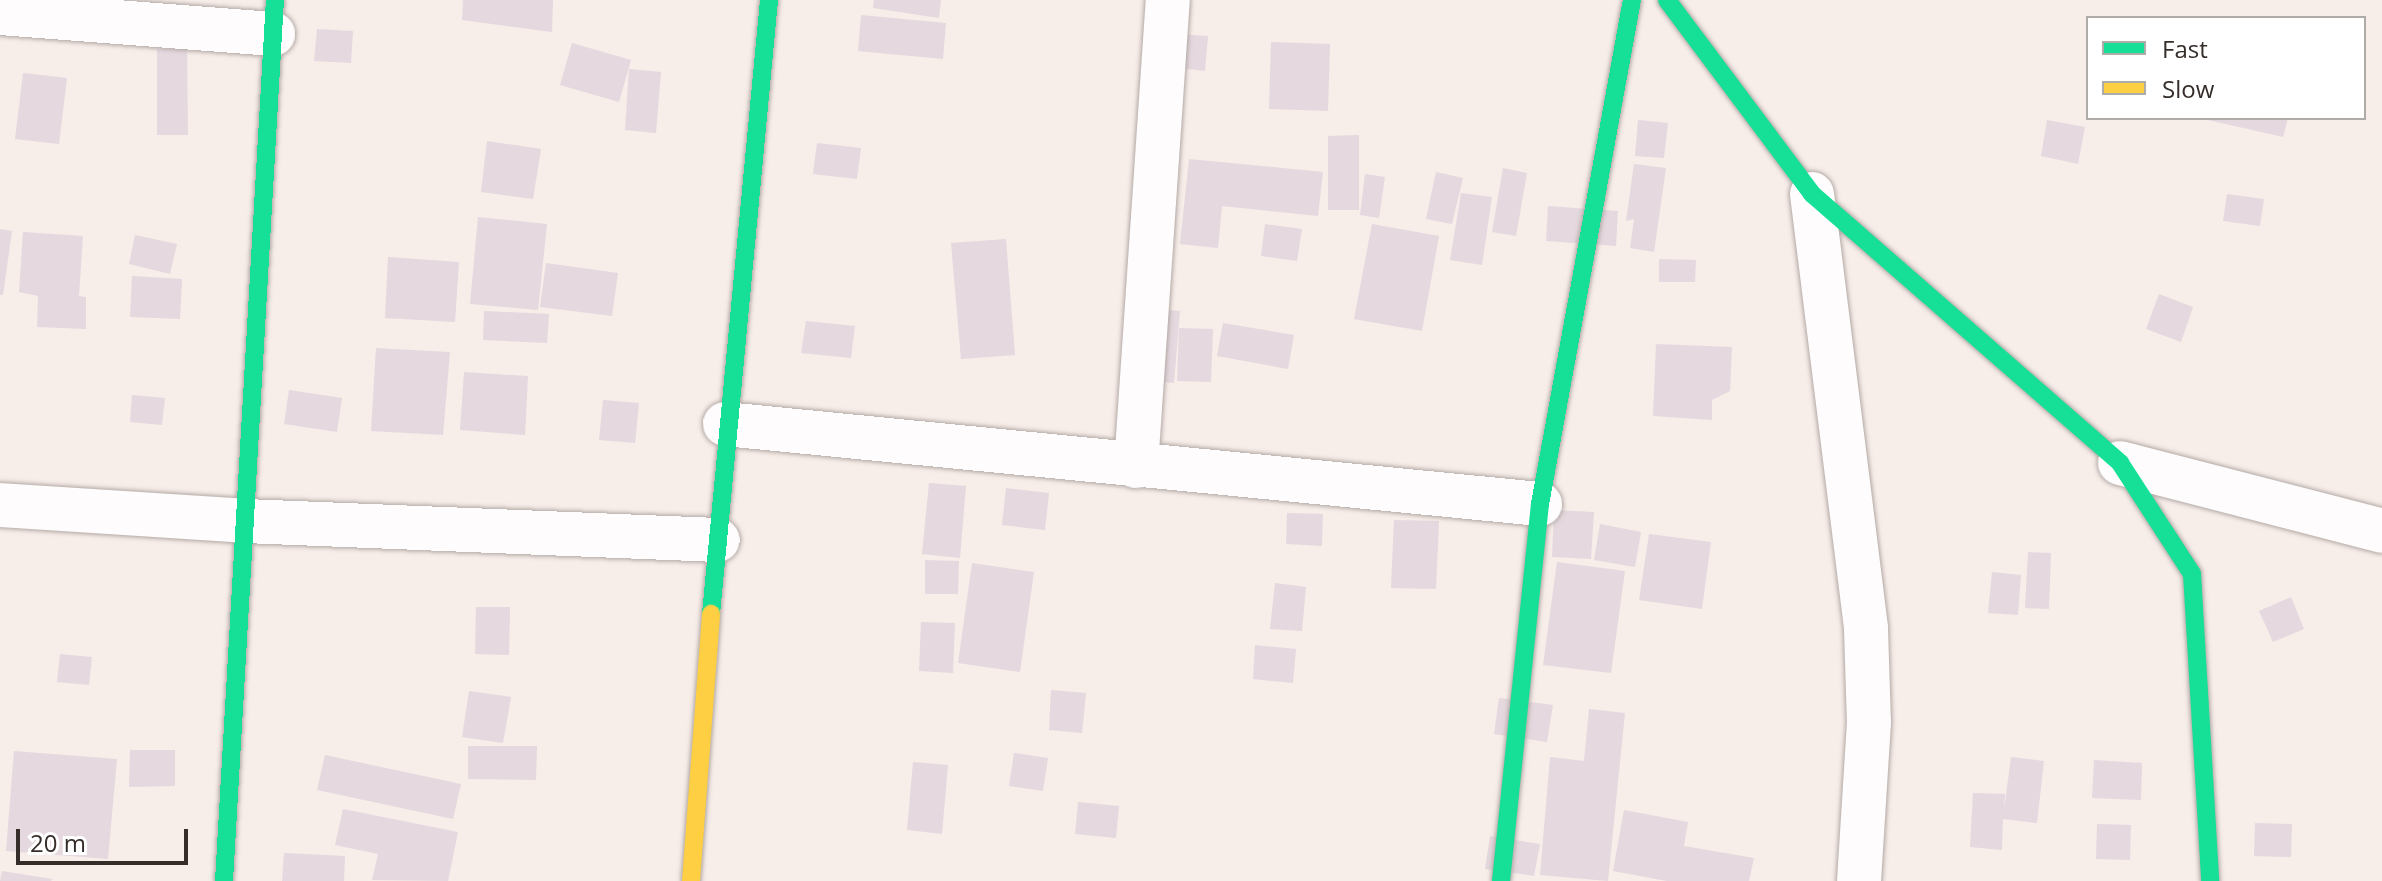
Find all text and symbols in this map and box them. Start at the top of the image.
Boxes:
legend [2086,16,2366,120]
text: Fast [2162,32,2208,65]
text: Slow [2162,72,2214,105]
scale bar [20,813,192,863]
text: 20 m [30,826,86,859]

